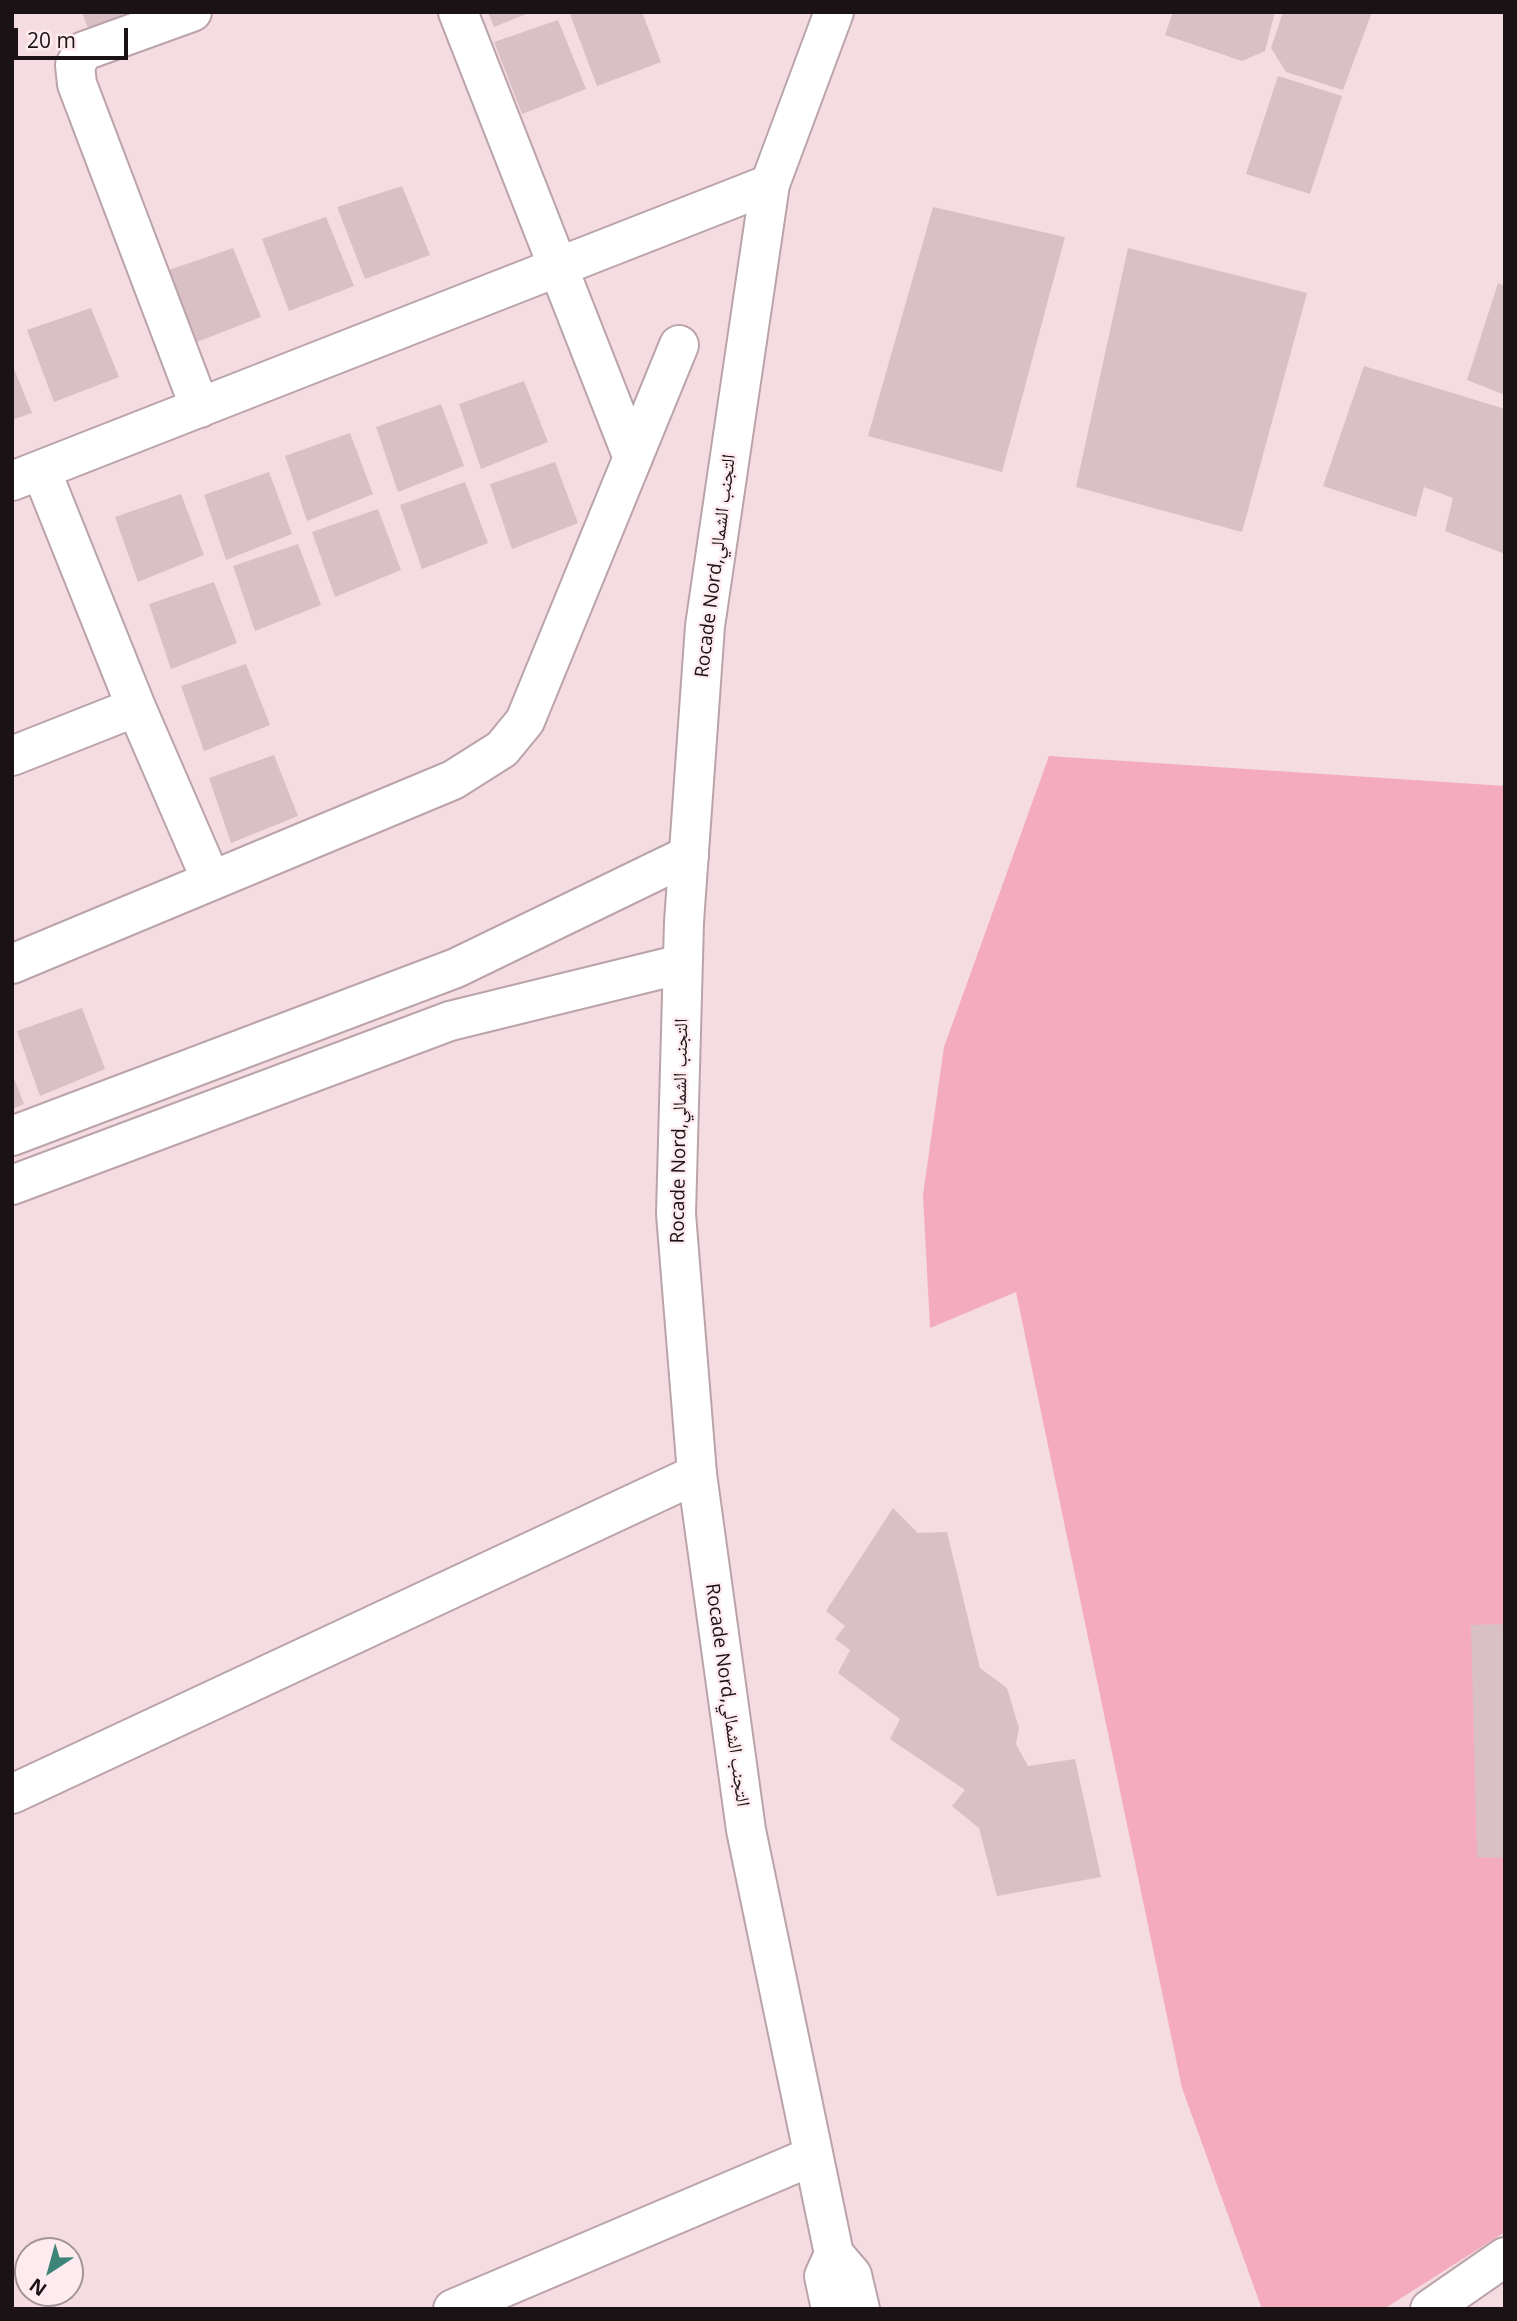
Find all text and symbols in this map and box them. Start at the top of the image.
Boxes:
scale bar [18,14,131,58]
text: 20 m [27,26,76,54]
street label: Rocade Nord,التجنب الشمالي [691,453,741,679]
street label: Rocade Nord,التجنب الشمالي [667,1018,693,1244]
street label: Rocade Nord,التجنب الشمالي [700,1582,754,1808]
north arrow [14,2237,84,2307]
text: N [24,2272,52,2302]

